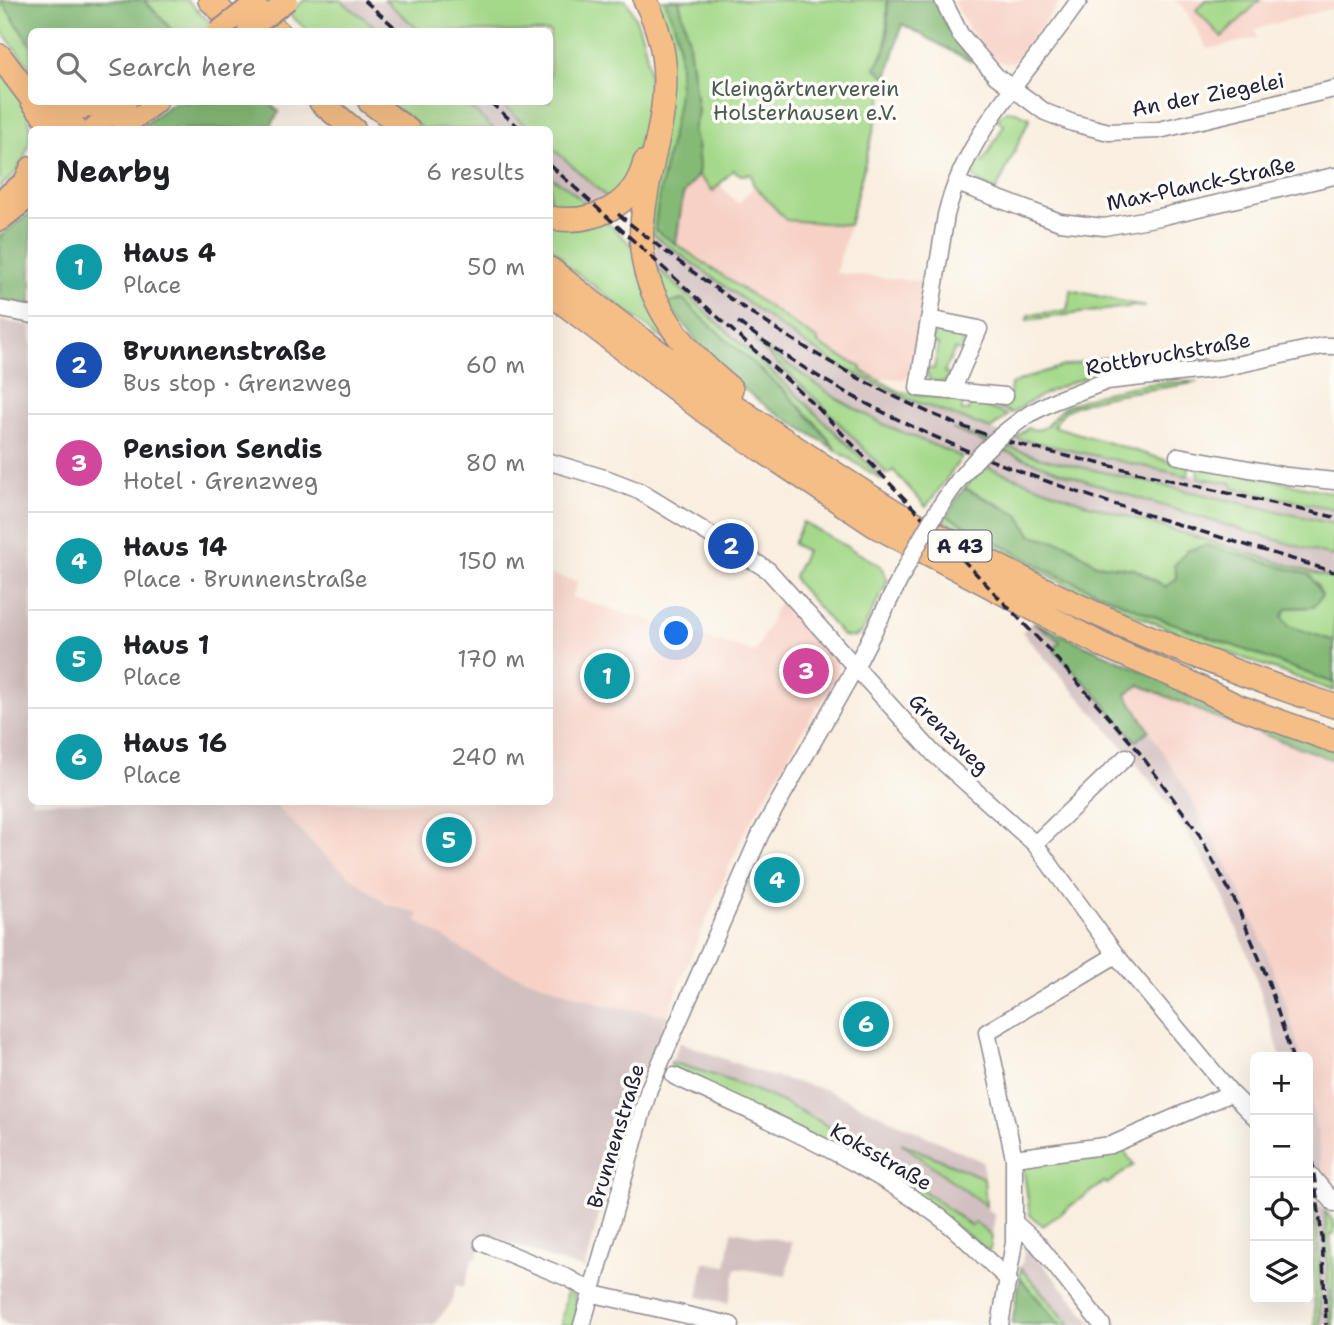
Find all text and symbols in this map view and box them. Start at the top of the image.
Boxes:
search box [28,28,553,105]
icon: search [52,48,90,86]
text: Search here [108,49,257,84]
street label: An der Ziegelei [1129,66,1287,124]
park label: Kleingärtnerverein Holsterhausen e.V. [711,75,899,127]
street label: Max-Planck-Straße [1104,150,1298,218]
text: Nearby [56,151,171,192]
text: 6 results [426,157,525,187]
text: Haus 4 [123,235,216,270]
text: 1 [74,252,84,282]
text: 50 m [467,252,525,282]
text: Place [123,270,182,300]
street label: Rottbruchstraße [1083,326,1253,382]
text: Brunnenstraße [123,333,327,368]
text: 2 [71,350,87,380]
text: 60 m [466,350,525,380]
text: Bus stop · Grenzweg [123,368,351,398]
text: Pension Sendis [123,431,323,466]
text: 3 [71,448,87,478]
text: 80 m [466,448,525,478]
text: Hotel · Grenzweg [123,466,318,496]
pin: 2 [708,520,754,572]
text: Haus 14 [123,529,227,564]
road number: A 43 [928,530,992,562]
text: 4 [71,546,87,576]
text: 150 m [458,546,525,576]
text: Place · Brunnenstraße [123,564,368,594]
your location [659,616,693,650]
text: Haus 1 [123,627,210,662]
text: 5 [72,644,86,674]
text: 170 m [457,644,525,674]
pin: 3 [783,645,829,697]
pin: 1 [584,650,630,702]
text: Place [123,662,182,692]
street label: Grenzweg [902,687,996,781]
text: Haus 16 [123,725,227,760]
text: 6 [71,742,87,772]
text: 240 m [451,742,525,772]
text: Place [123,760,182,790]
pin: 5 [426,814,472,866]
pin: 4 [754,854,800,906]
pin: 6 [843,998,889,1050]
map controls [1250,1052,1313,1304]
button: + [1250,1052,1313,1115]
street label: Brunnenstraße [581,1060,651,1212]
button: − [1250,1115,1313,1178]
street label: Koksstraße [825,1117,937,1197]
button: locate [1250,1178,1313,1241]
button: layers [1250,1241,1313,1304]

